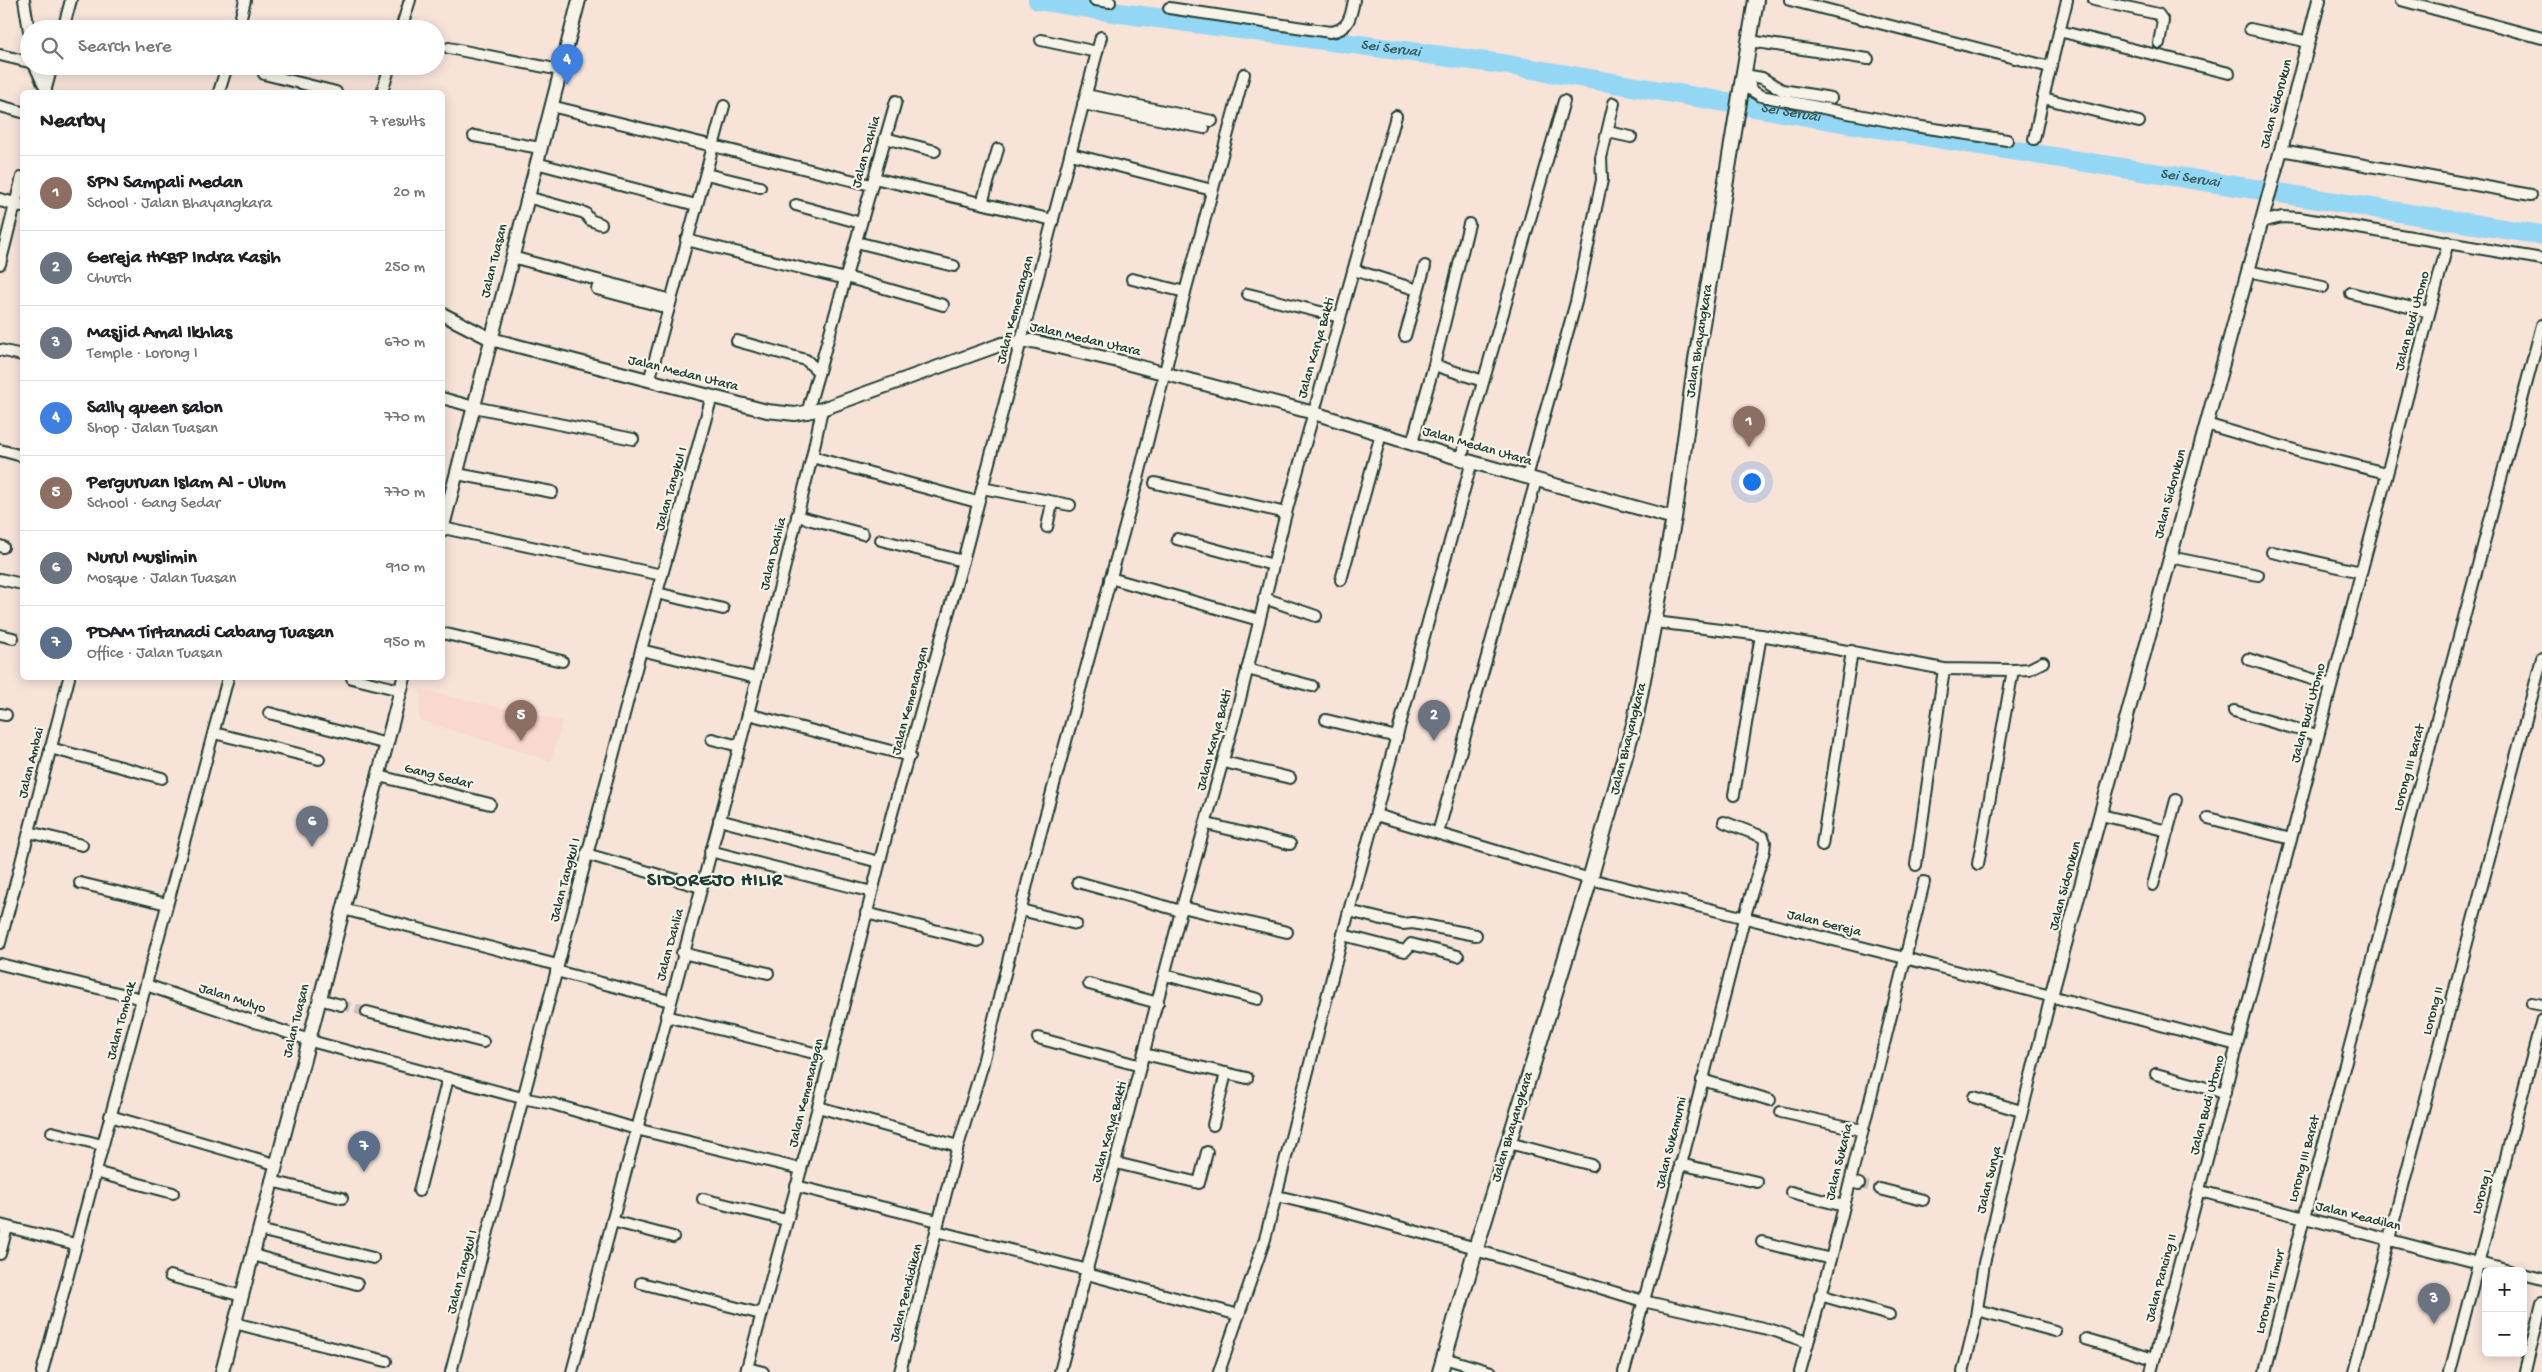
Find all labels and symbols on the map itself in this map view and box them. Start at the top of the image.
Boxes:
water label: Sei Seruai [1360,36,1423,62]
pin: 4 [551,44,583,85]
street label: Jalan Sidorukun [2257,57,2297,151]
water label: Sei Seruai [1759,99,1823,127]
street label: Jalan Dahlia [849,113,886,190]
water label: Sei Seruai [2159,165,2223,193]
street label: Jalan Tuasan [478,222,512,300]
street label: Jalan Kemenangan [993,254,1039,366]
street label: Jalan Budi Utomo [2392,269,2434,373]
street label: Jalan Bhayangkara [1683,282,1718,399]
street label: Jalan Karya Bakti [1294,295,1340,401]
street label: Jalan Medan Utara [1028,319,1143,361]
street label: Jalan Medan Utara [626,352,741,396]
pin: 1 [1733,406,1765,447]
street label: Jalan Medan Utara [1420,423,1535,471]
street label: Jalan Tangkul I [652,445,692,533]
street label: Jalan Sidorukun [2151,447,2191,541]
your location [1739,469,1765,495]
street label: Jalan Dahlia [757,515,792,592]
street label: Jalan Kemenangan [888,645,934,757]
street label: Jalan Budi Utomo [2288,661,2330,765]
street label: Jalan Bhayangkara [1607,680,1651,797]
street label: Jalan Karya Bakti [1193,687,1237,793]
pin: 5 [505,700,537,741]
pin: 2 [1418,700,1450,741]
street label: Lorong III Barat [2390,721,2430,813]
street label: Jalan Ambai [15,726,49,800]
street label: Gang Sedar [402,760,475,794]
pin: 6 [296,806,328,847]
street label: Jalan Tangkul I [547,836,585,924]
street label: Jalan Sidorukun [2046,839,2086,933]
district label: SIDOREJO HILIR [647,870,783,893]
street label: Jalan Dahlia [653,906,689,983]
street label: Jalan Gereja [1785,907,1864,942]
street label: Jalan Tombak [103,978,141,1062]
street label: Jalan Mulyo [196,980,268,1018]
street label: Jalan Tuasan [280,982,314,1060]
street label: Lorong II [2419,985,2449,1037]
street label: Jalan Kemenangan [785,1036,829,1149]
street label: Jalan Budi Utomo [2187,1053,2229,1157]
street label: Jalan Bhayangkara [1488,1069,1538,1184]
street label: Jalan Karya Bakti [1088,1079,1132,1185]
street label: Jalan Sukamurni [1652,1095,1692,1191]
street label: Lorong III Barat [2285,1112,2325,1204]
street label: Jalan Sukaria [1822,1121,1858,1202]
pin: 7 [348,1131,380,1172]
street label: Jalan Surya [1973,1143,2007,1215]
street label: Lorong I [2469,1168,2497,1216]
street label: Jalan Keadilan [2314,1198,2403,1236]
street label: Jalan Tangkul I [444,1228,482,1316]
street label: Jalan Pancing II [2142,1232,2182,1324]
street label: Jalan Pendidikan [887,1242,928,1344]
street label: Lorong III Timur [2252,1247,2290,1336]
pin: 3 [2418,1283,2450,1324]

